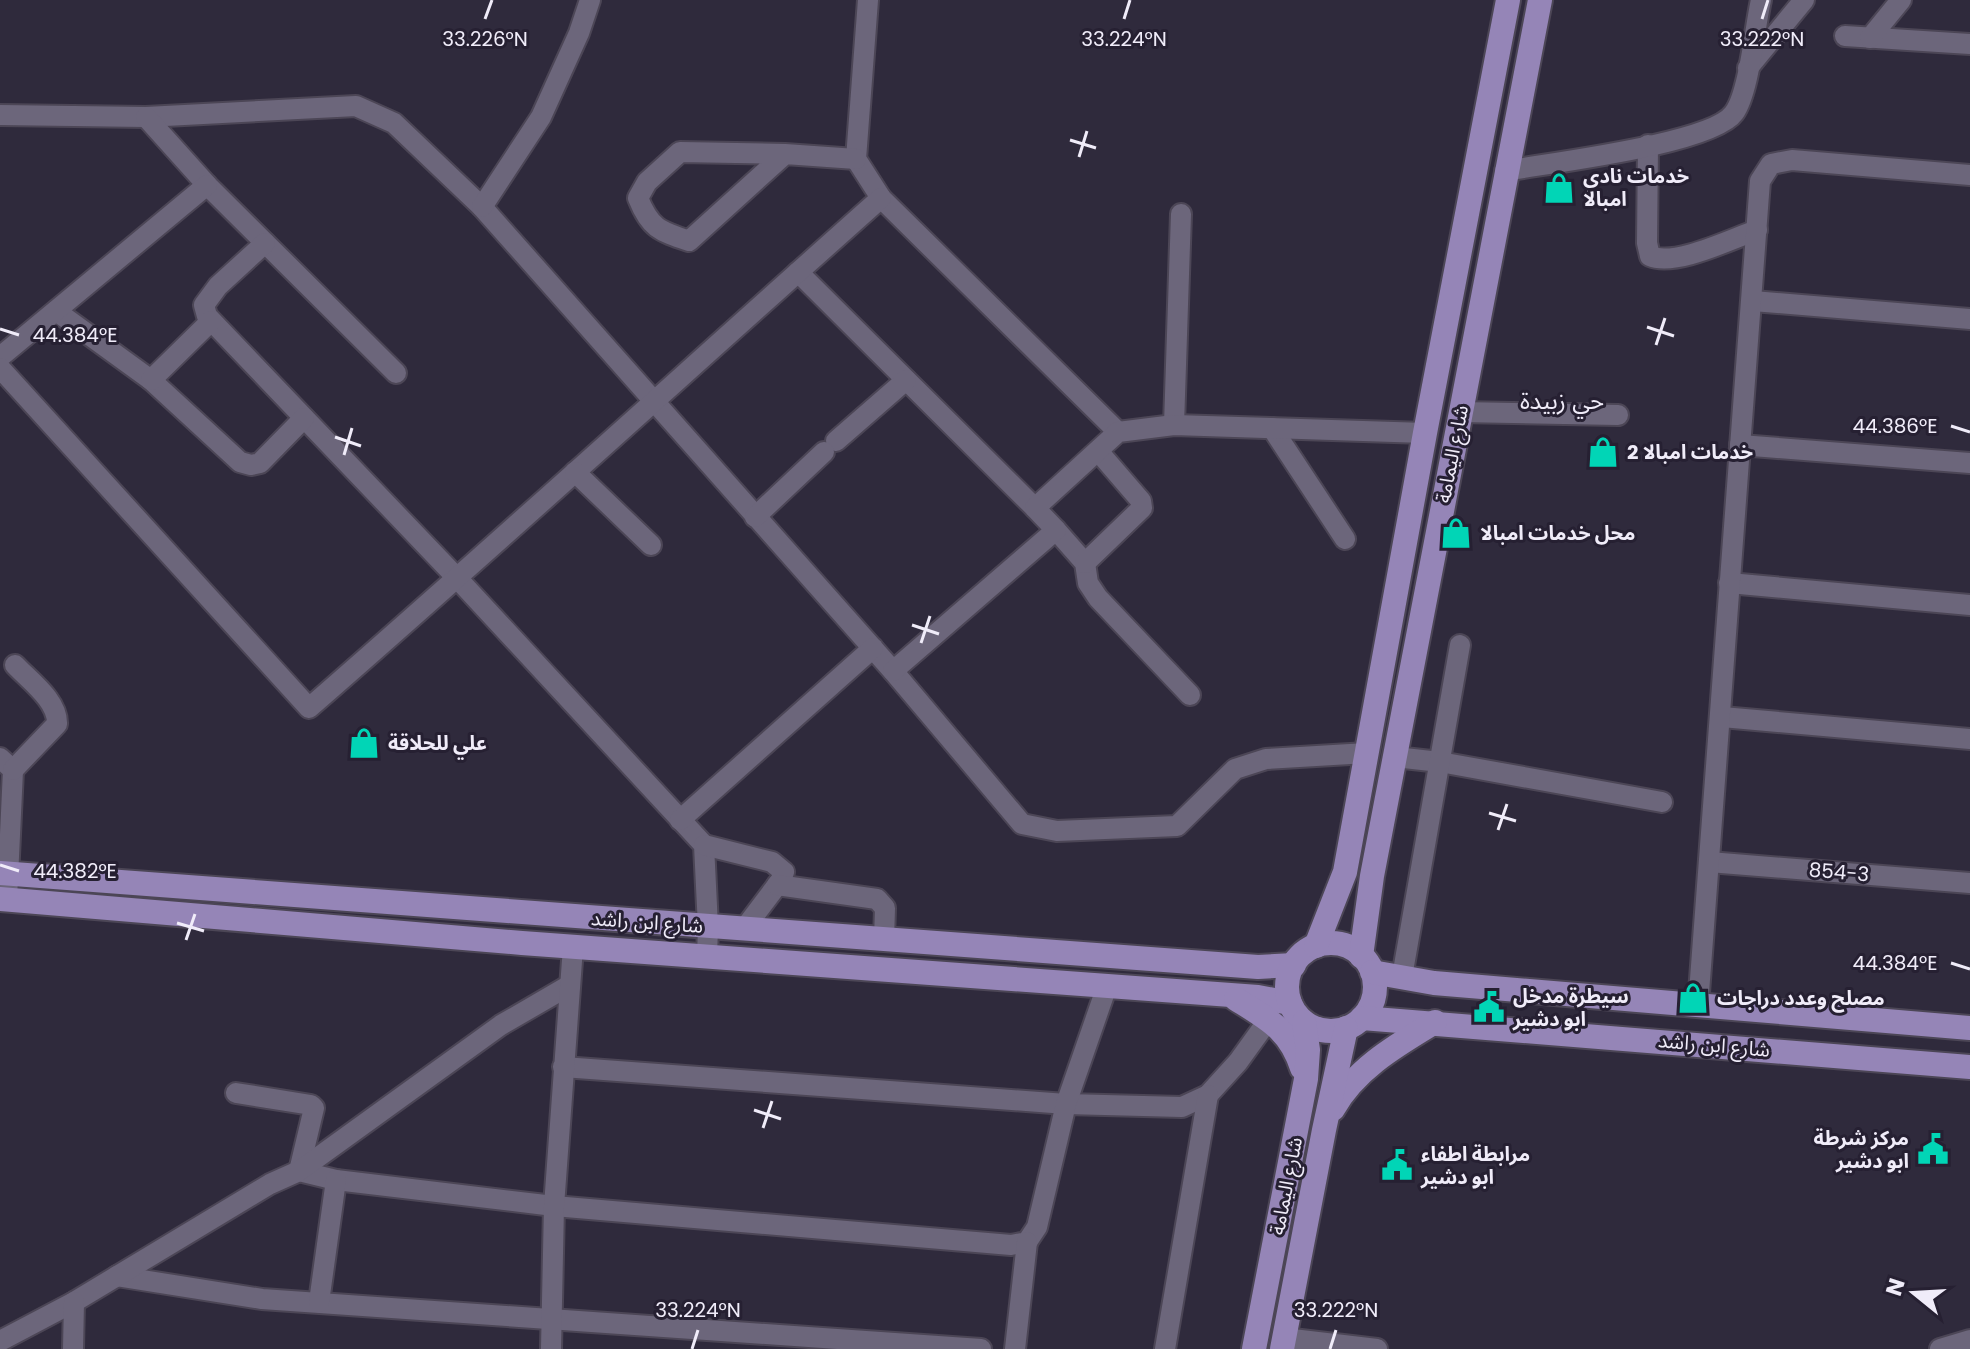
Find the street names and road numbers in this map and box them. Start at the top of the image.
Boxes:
street label: شارع اليمامة [1429,403,1476,506]
street label: 854-3 [1808,855,1870,889]
street label: شارع ابن راشد [590,904,704,941]
street label: شارع ابن راشد [1657,1026,1771,1065]
street label: شارع اليمامة [1263,1135,1310,1238]

